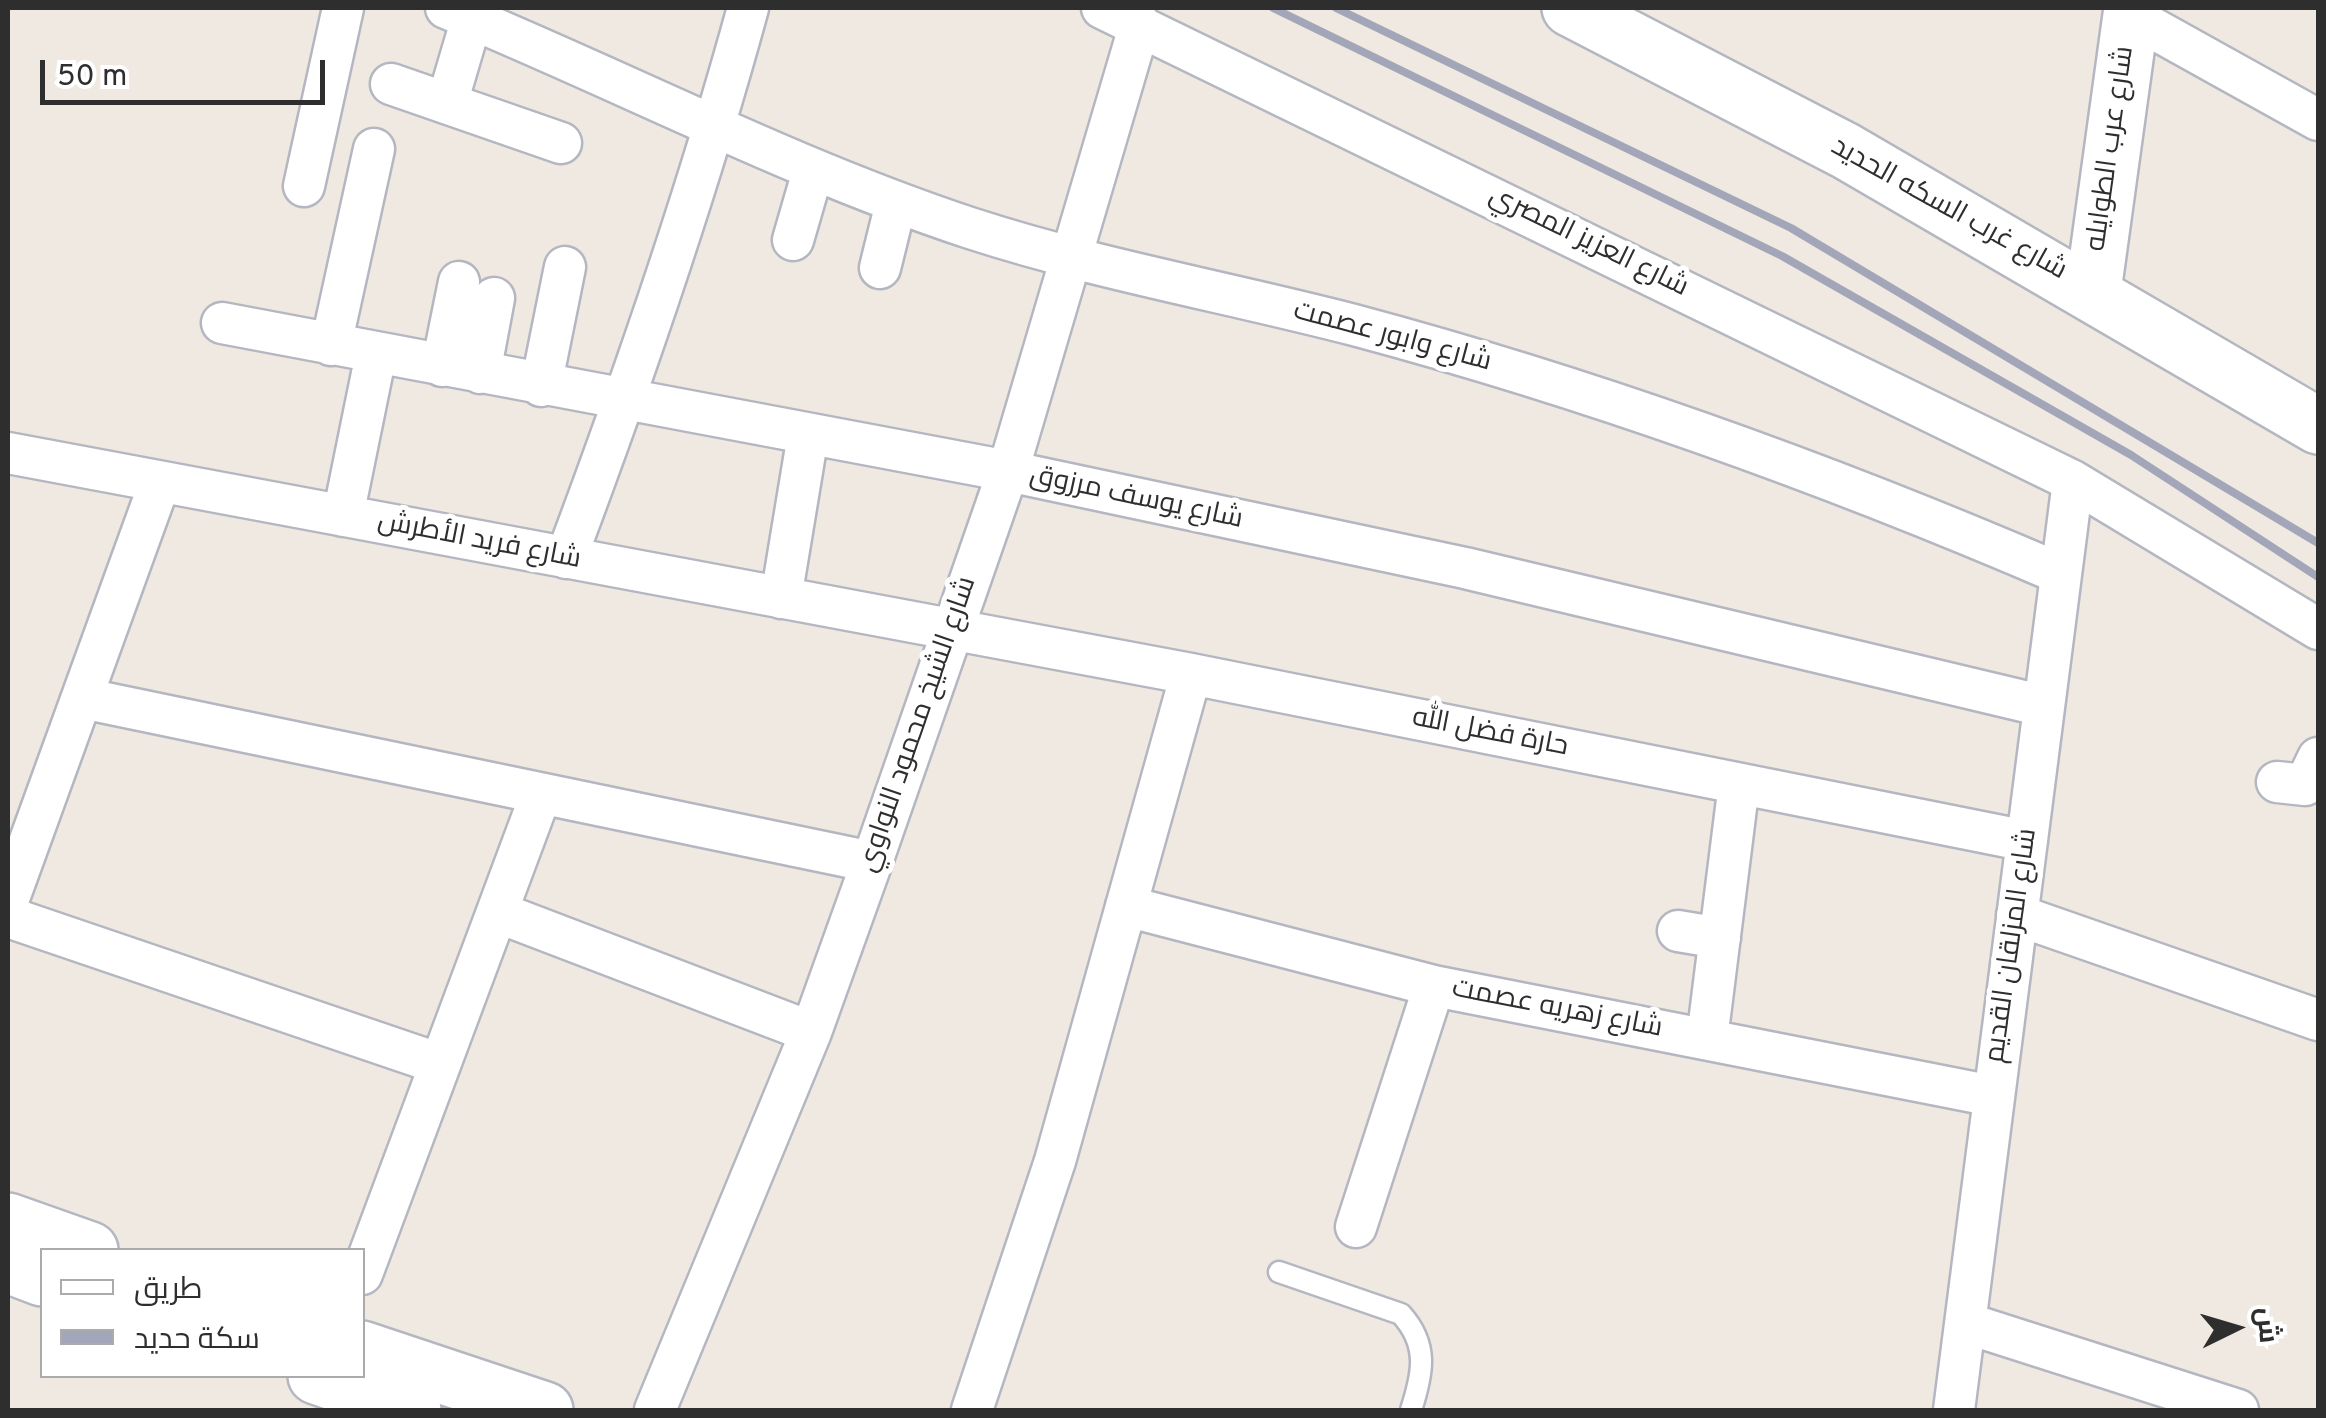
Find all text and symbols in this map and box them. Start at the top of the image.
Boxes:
scale bar [45,40,330,102]
street label: شارع عرب الطوايله [2081,44,2143,254]
text: 50 m [57,59,127,96]
street label: شارع غرب السكه الحديد [1824,131,2072,289]
street label: شارع العزيز المصري [1483,180,1693,306]
street label: شارع وابور عصمت [1289,295,1495,381]
street label: شارع يوسف مرزوق [1026,460,1246,538]
street label: شارع فريد الأطرش [375,506,583,578]
street label: شارع الشيخ محمود النواوي [853,573,985,877]
street label: حارة فضل الله [1409,702,1571,766]
street label: شارع المزلقان القديم [1980,827,2046,1065]
street label: شارع زهريه عصمت [1449,973,1665,1047]
legend [40,1248,365,1378]
text: طريق [134,1272,203,1309]
north arrow [2186,1278,2286,1378]
text: ش [2246,1306,2285,1345]
text: سكة حديد [134,1322,260,1359]

